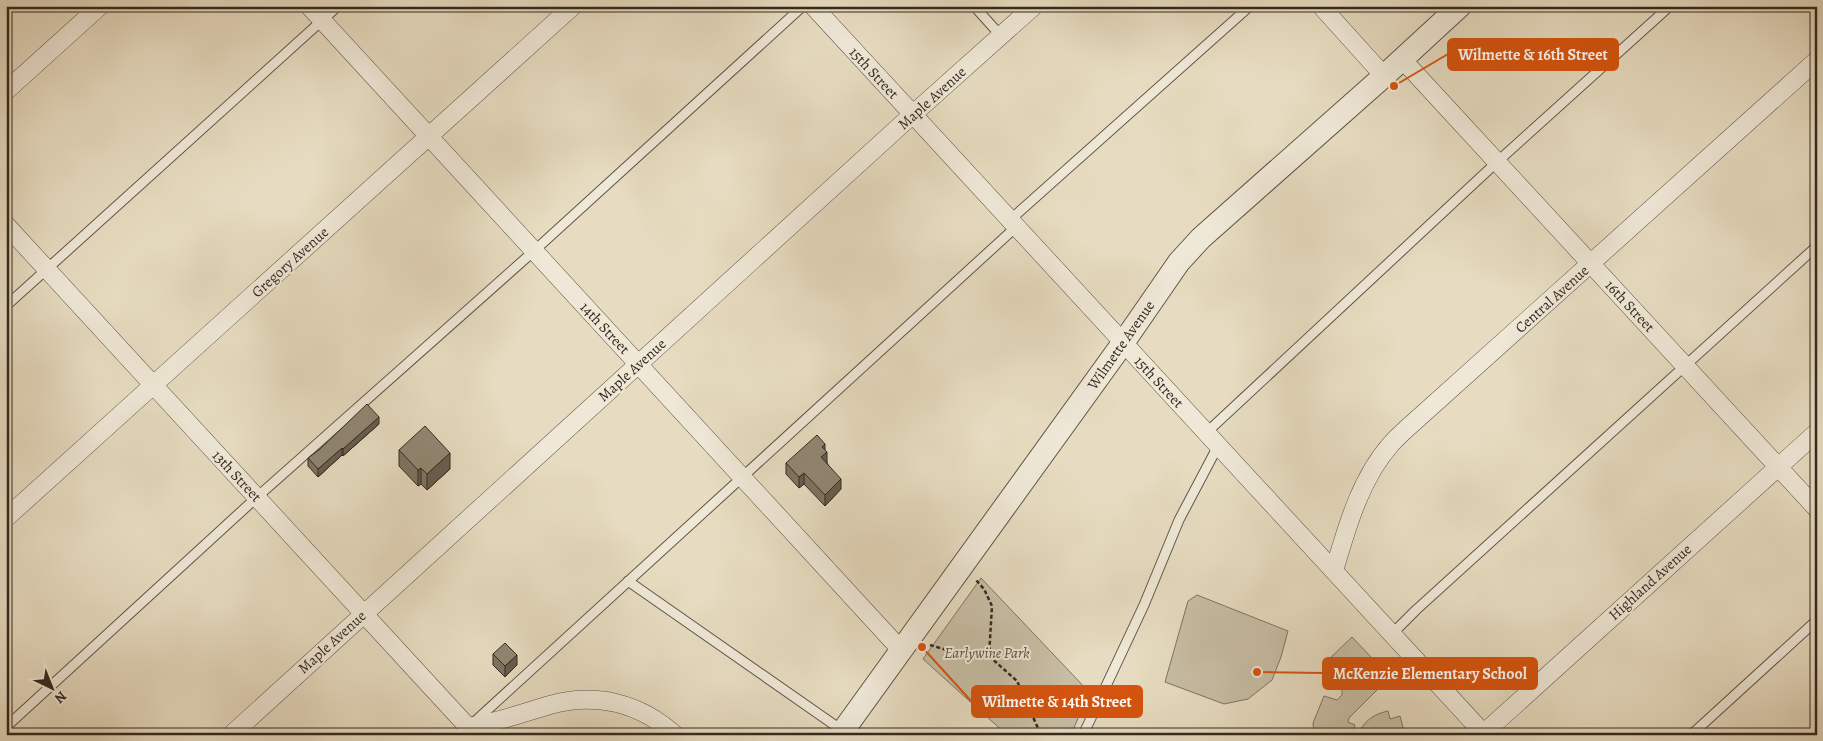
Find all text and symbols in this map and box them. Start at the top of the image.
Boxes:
callout: Wilmette & 16th Street [1448,39,1618,70]
street label: 15th Street [845,43,903,103]
text: Wilmette & 16th Street [1457,44,1609,66]
street label: Maple Avenue [894,62,971,134]
street label: Gregory Avenue [247,222,333,302]
street label: Central Avenue [1511,260,1593,338]
street label: 16th Street [1601,275,1659,337]
street label: Wilmette Avenue [1082,296,1159,394]
street label: 14th Street [576,298,634,359]
street label: Maple Avenue [594,334,671,406]
street label: 15th Street [1130,352,1188,412]
street label: 13th Street [208,446,266,506]
street label: Highland Avenue [1604,539,1696,625]
street label: Maple Avenue [294,606,371,678]
park label: Earlywine Park [944,643,1030,663]
callout: McKenzie Elementary School [1323,658,1537,689]
text: McKenzie Elementary School [1333,663,1528,685]
north arrow [28,664,78,714]
callout: Wilmette & 14th Street [972,686,1142,717]
text: N [50,687,71,708]
text: Wilmette & 14th Street [981,691,1133,713]

